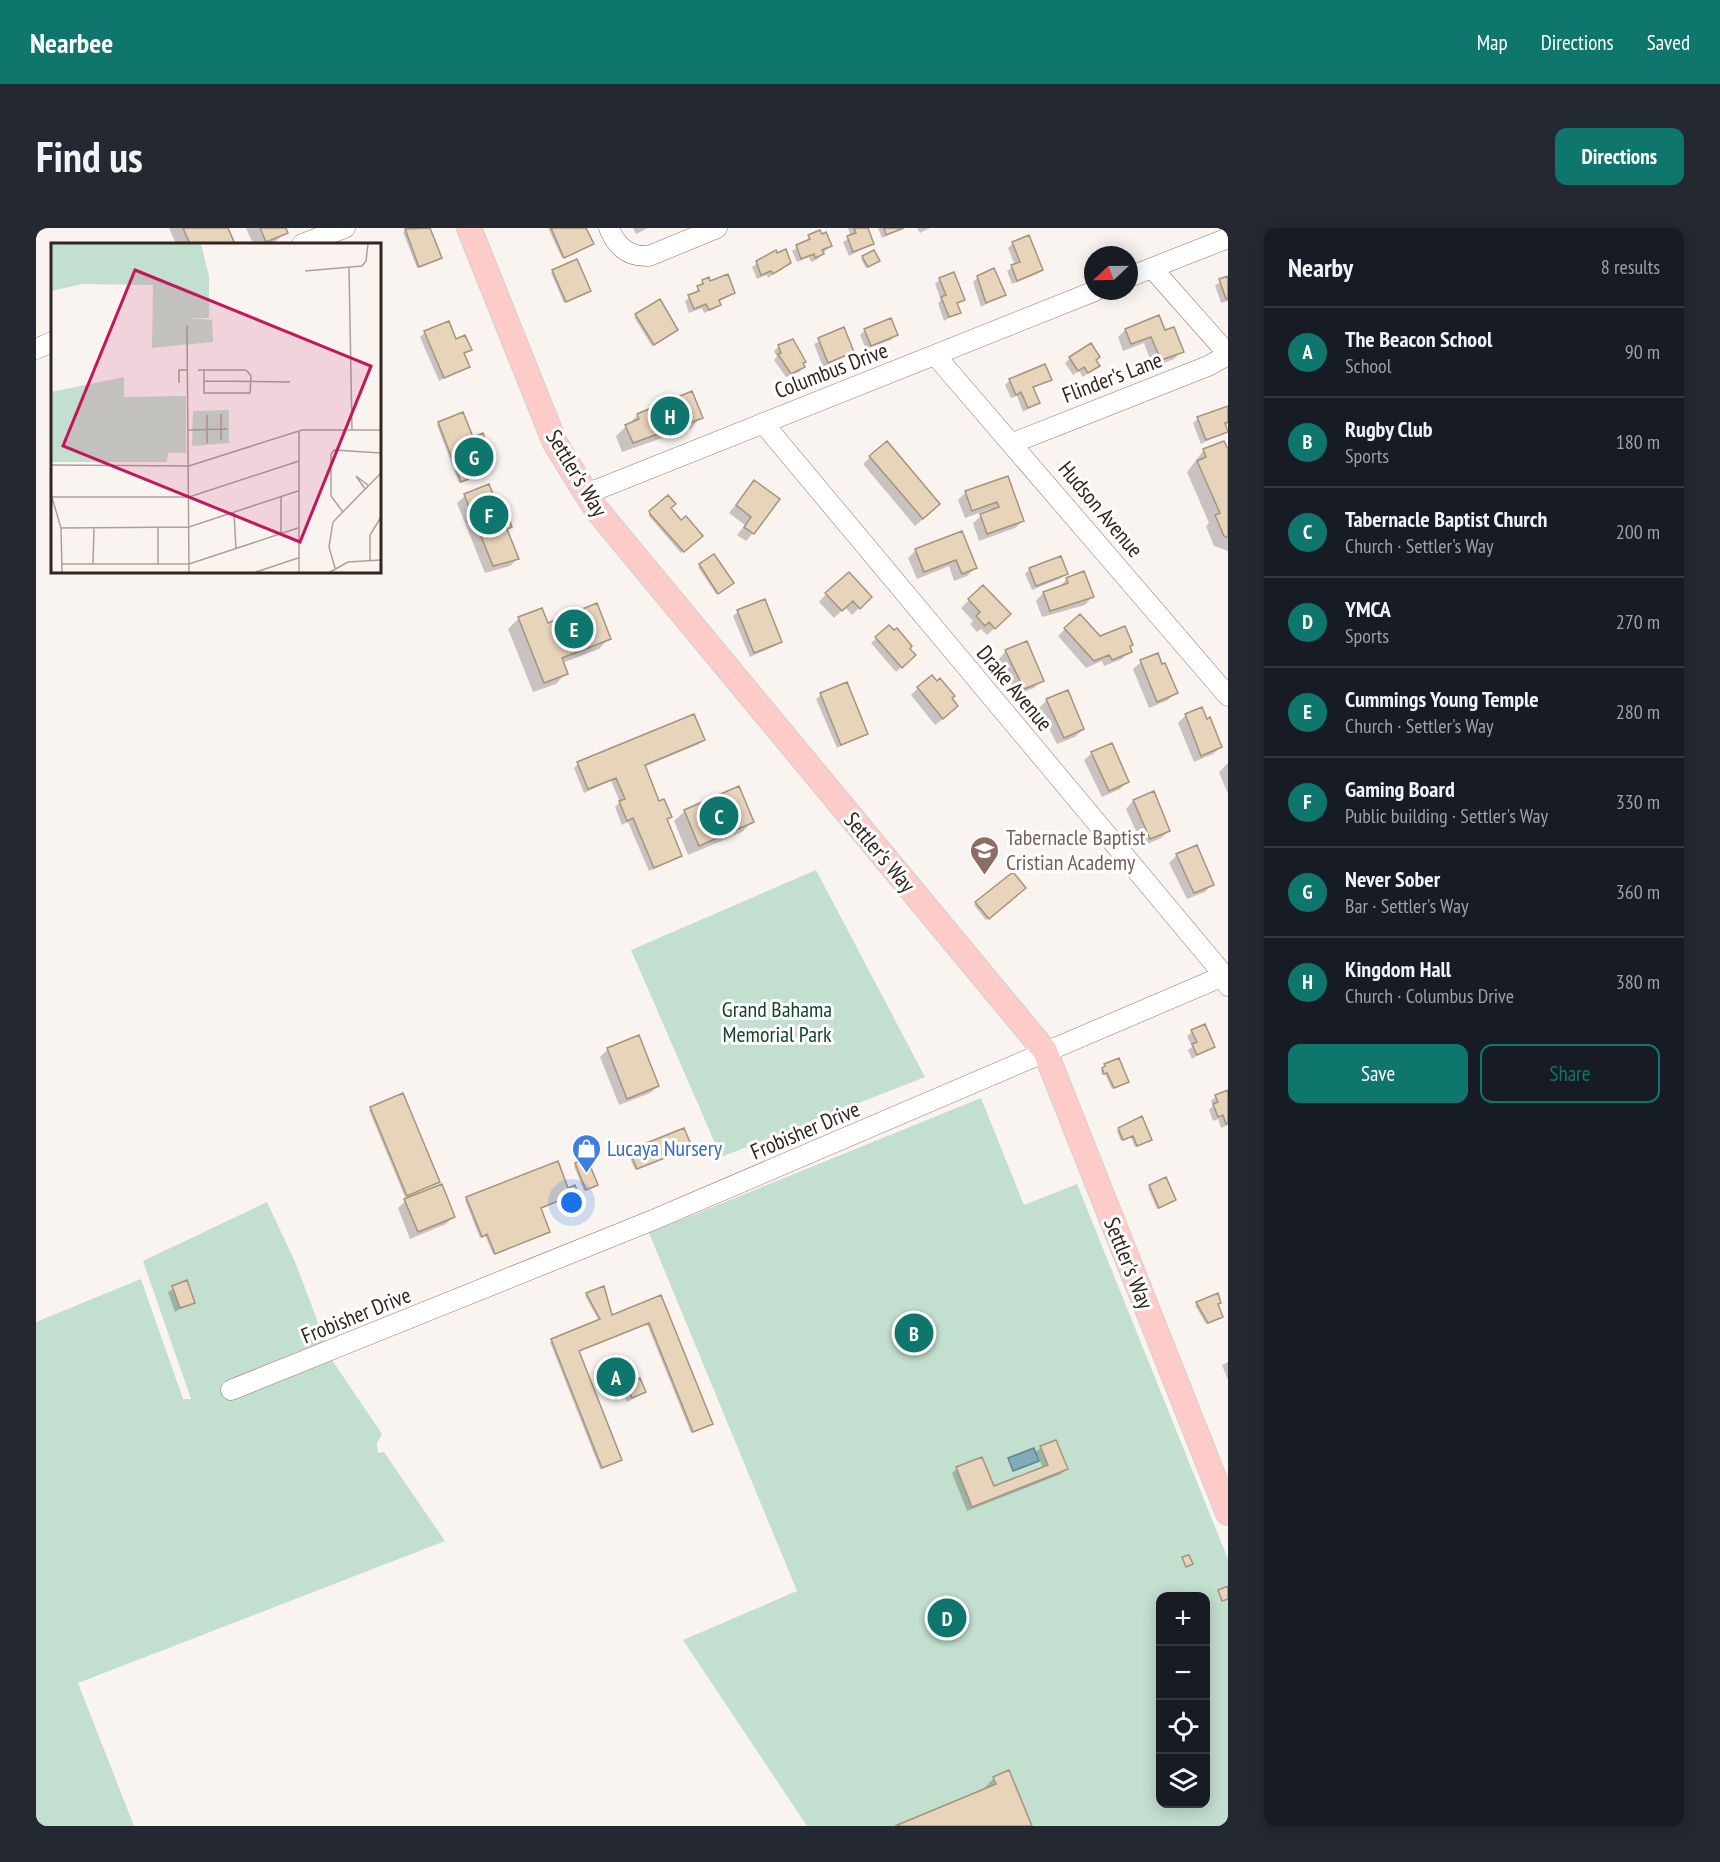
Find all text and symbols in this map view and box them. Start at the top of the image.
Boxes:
text: Nearbee [30,24,113,61]
text: Map [1477,29,1508,56]
text: Directions [1541,29,1614,56]
text: Saved [1647,29,1690,56]
button: Directions [1555,128,1684,185]
text: Find us [36,129,143,184]
inset map [51,243,381,573]
north arrow [1084,246,1138,300]
text: Nearby [1288,251,1353,284]
text: 8 results [1601,254,1660,280]
text: The Beacon School [1345,325,1492,353]
street label: Columbus Drive [770,336,892,404]
text: A [1302,339,1313,365]
text: 90 m [1625,339,1660,365]
street label: Flinder's Lane [1058,345,1166,409]
text: School [1345,353,1391,379]
pin: H [650,394,690,438]
text: Rugby Club [1345,415,1433,443]
street label: Settler's Way [540,424,614,522]
text: B [1303,429,1312,455]
text: 180 m [1616,429,1660,455]
pin: G [454,434,494,480]
text: Sports [1345,443,1389,469]
street label: Hudson Avenue [1053,455,1149,563]
pin: F [470,492,508,538]
text: Tabernacle Baptist Church [1345,505,1547,533]
text: C [1303,519,1312,545]
text: 200 m [1616,519,1660,545]
text: Church · Settler's Way [1345,533,1494,559]
text: YMCA [1345,595,1391,623]
pin: E [554,606,594,652]
text: D [1302,609,1313,635]
text: 270 m [1616,609,1660,635]
text: Sports [1345,623,1389,649]
street label: Drake Avenue [971,639,1059,737]
text: Cummings Young Temple [1345,685,1539,713]
text: E [1303,699,1312,725]
text: 280 m [1616,699,1660,725]
text: Church · Settler's Way [1345,713,1494,739]
text: Gaming Board [1345,775,1455,803]
text: F [1303,789,1312,815]
text: 330 m [1616,789,1660,815]
pin: C [700,794,738,838]
text: Public building · Settler's Way [1345,803,1548,829]
street label: Settler's Way [838,806,922,899]
place label: Tabernacle Baptist Cristian Academy [1006,823,1146,876]
school or university icon: Tabernacle Baptist Cristian Academy [969,834,1001,876]
text: Never Sober [1345,865,1440,893]
text: G [1302,879,1313,905]
text: 360 m [1616,879,1660,905]
text: Bar · Settler's Way [1345,893,1468,919]
text: Kingdom Hall [1345,955,1451,983]
text: H [1302,969,1313,995]
text: 380 m [1616,969,1660,995]
text: Church · Columbus Drive [1345,983,1514,1009]
park label: Grand Bahama Memorial Park [722,995,832,1048]
button: Save [1288,1044,1468,1103]
button: Share [1480,1044,1660,1103]
street label: Frobisher Drive [746,1094,864,1166]
shop icon: Lucaya Nursery [570,1132,602,1174]
place label: Lucaya Nursery [607,1134,723,1162]
your location [557,1188,586,1217]
street label: Settler's Way [1098,1213,1160,1314]
street label: Frobisher Drive [297,1280,415,1350]
pin: B [894,1310,934,1356]
pin: A [596,1354,636,1400]
map controls [1156,1592,1210,1808]
button: + [1156,1592,1210,1646]
pin: D [928,1596,966,1640]
button: − [1156,1646,1210,1700]
button: locate [1156,1700,1210,1754]
button: layers [1156,1754,1210,1808]

